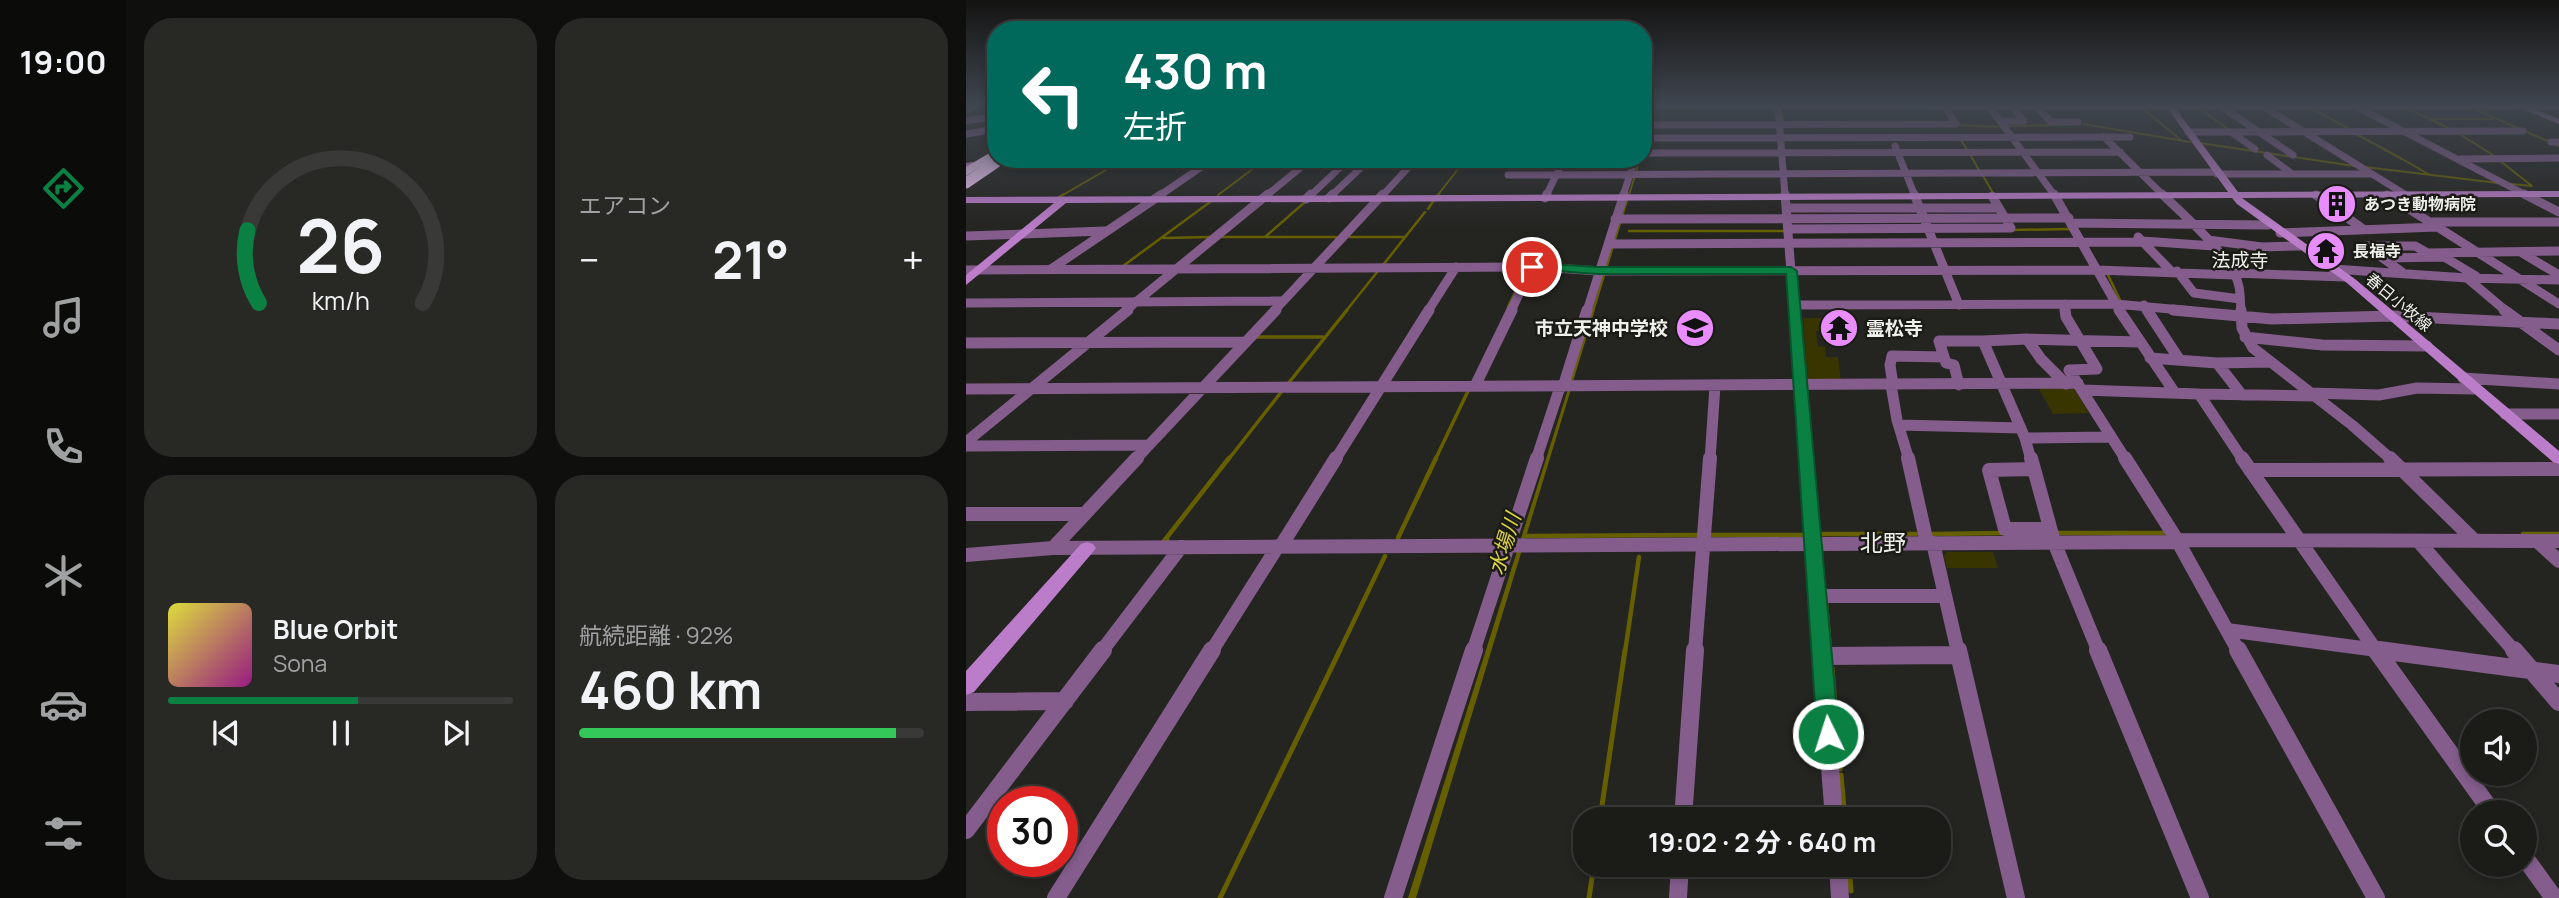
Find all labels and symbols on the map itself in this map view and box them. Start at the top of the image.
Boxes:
building icon: あつき動物病院 [2316,183,2358,225]
place label: あつき動物病院 [2364,193,2476,215]
temple icon: 長福寺 [2305,230,2347,272]
pin [1502,237,1562,297]
place label: 長福寺 [2353,240,2401,262]
district label: 法成寺 [2211,247,2269,273]
street label: 春日小牧線 [2361,268,2437,336]
school or university icon: 市立天神中学校 [1674,307,1716,349]
temple icon: 霊松寺 [1818,307,1860,349]
place label: 市立天神中学校 [1535,315,1668,341]
place label: 霊松寺 [1866,315,1923,341]
water label: 水場川 [1481,508,1527,578]
district label: 北野 [1860,526,1906,558]
position arrow [1791,697,1865,771]
speed limit sign: 30 [987,786,1078,877]

